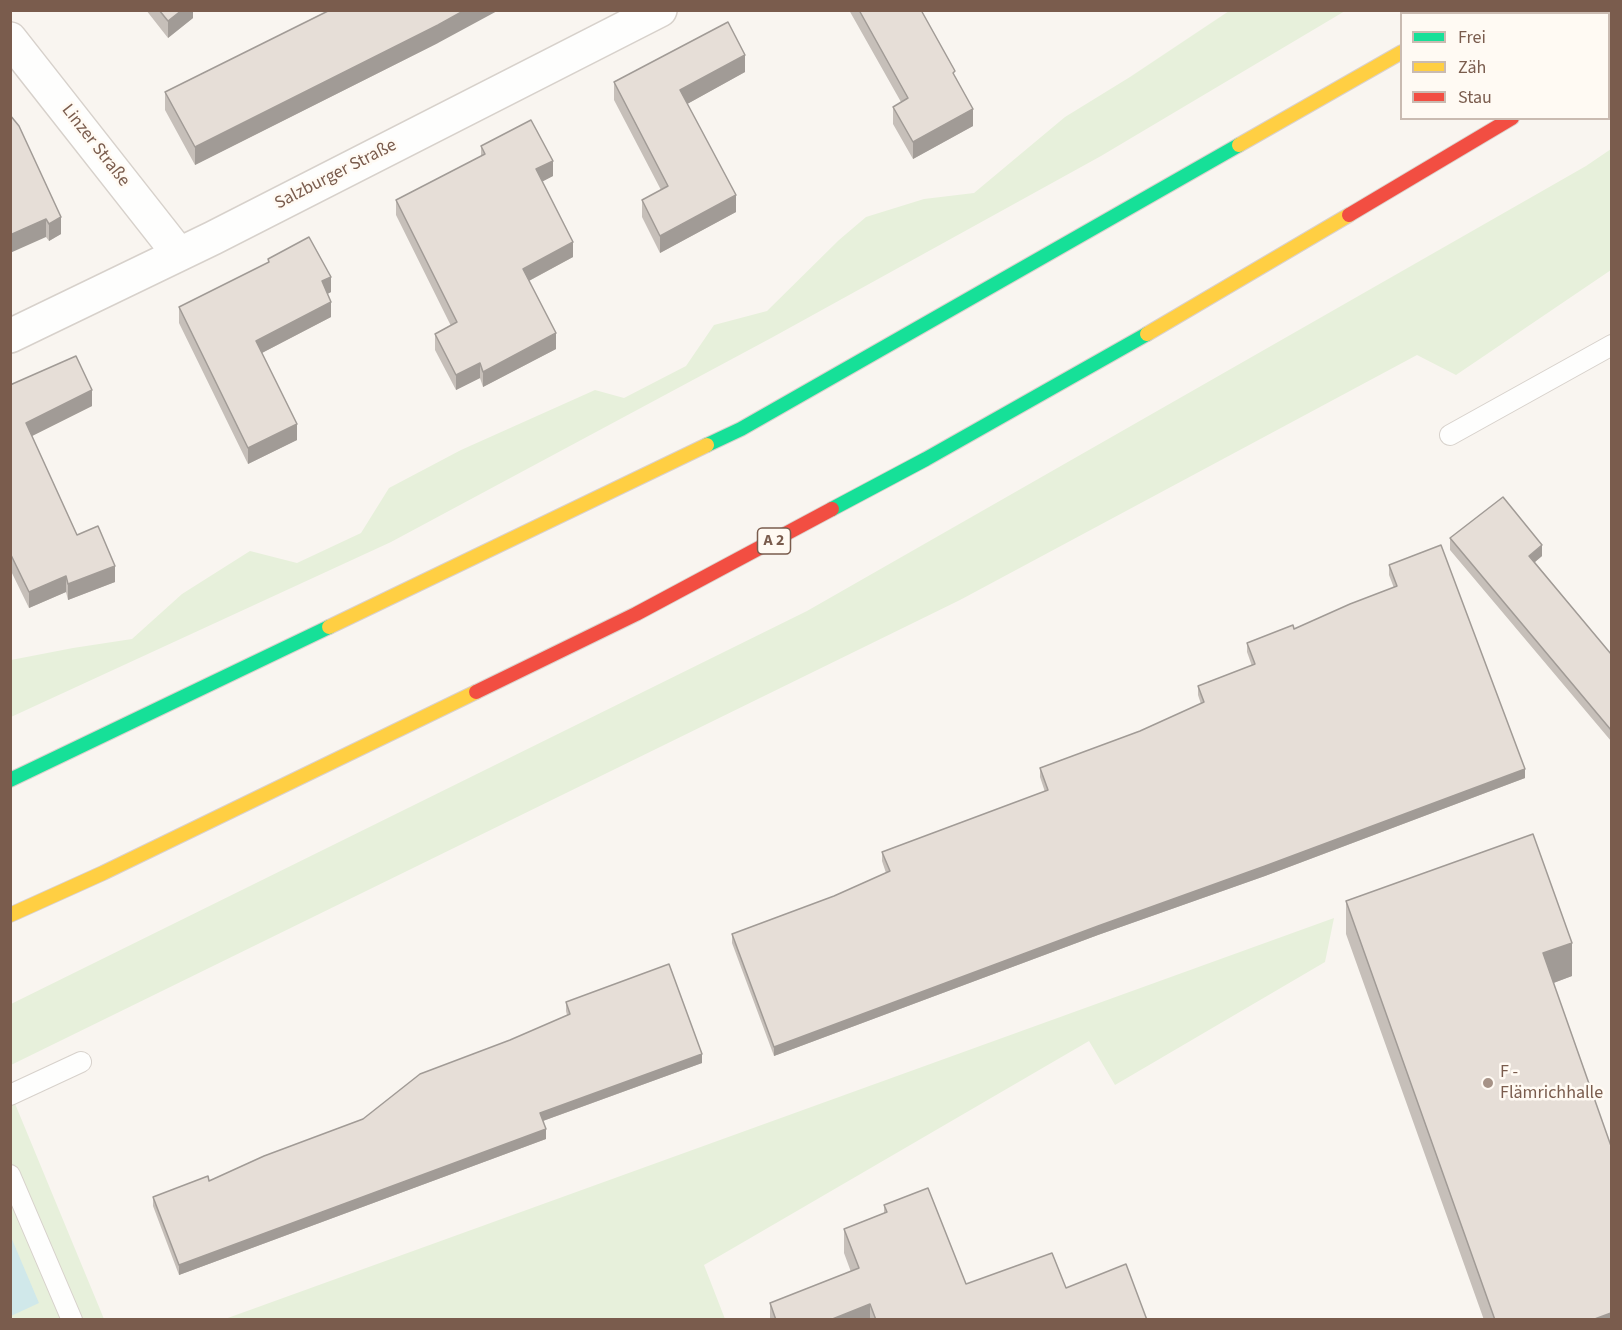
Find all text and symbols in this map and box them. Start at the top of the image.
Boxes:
legend [1400,12,1610,120]
text: Frei [1458,25,1486,50]
text: Zäh [1458,55,1486,80]
text: Stau [1458,85,1492,110]
street label: Linzer Straße [56,100,134,192]
street label: Salzburger Straße [271,135,401,215]
road number: A 2 [758,528,790,554]
place label: F - Flämrichhalle [1500,1062,1603,1104]
marker: F - Flämrichhalle [1481,1076,1495,1090]

